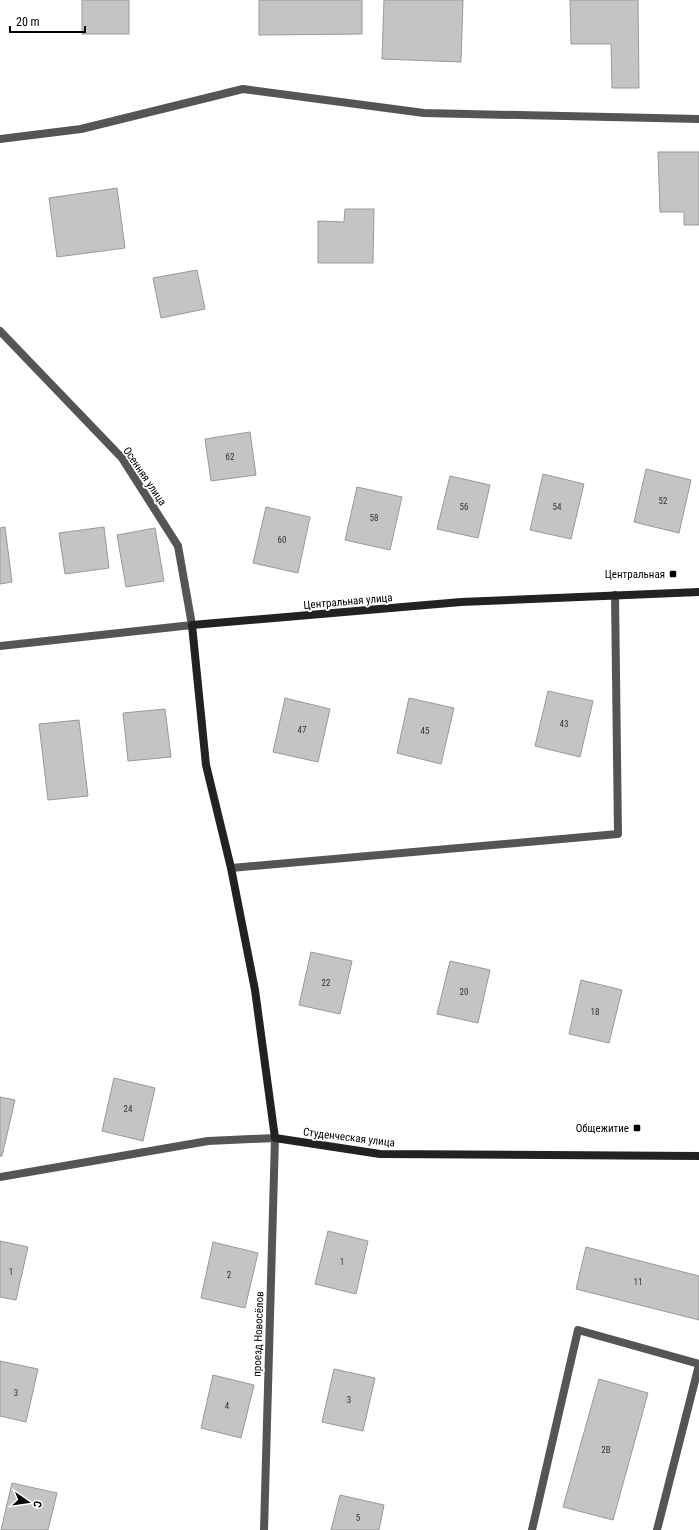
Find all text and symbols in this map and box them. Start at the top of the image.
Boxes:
scale bar [10,8,85,34]
text: 20 m [16,15,40,29]
street label: Осенняя улица [120,445,169,508]
house number: 62 [226,452,235,462]
house number: 52 [659,496,668,506]
house number: 56 [460,502,468,512]
house number: 54 [553,502,562,512]
house number: 58 [370,513,378,523]
house number: 60 [278,535,286,545]
place label: Центральная [605,568,665,581]
marker: Центральная [668,569,678,579]
street label: Центральная улица [303,591,393,612]
house number: 43 [560,719,568,729]
house number: 47 [298,725,307,735]
house number: 45 [421,726,430,736]
house number: 22 [322,978,331,988]
house number: 20 [460,987,468,997]
house number: 18 [591,1007,599,1017]
house number: 24 [124,1104,133,1114]
place label: Общежитие [576,1122,629,1135]
marker: Общежитие [632,1123,642,1133]
street label: Студенческая улица [302,1125,396,1150]
house number: 1 [340,1257,344,1267]
house number: 1 [9,1267,13,1277]
house number: 2 [227,1270,232,1280]
house number: 11 [634,1277,642,1287]
street label: проезд Новосёлов [251,1291,266,1377]
house number: 3 [14,1388,18,1398]
house number: 3 [347,1395,351,1405]
house number: 4 [225,1401,230,1411]
house number: 2В [601,1445,611,1455]
north arrow [8,1482,48,1522]
text: С [30,1500,44,1509]
house number: 5 [356,1513,361,1523]

